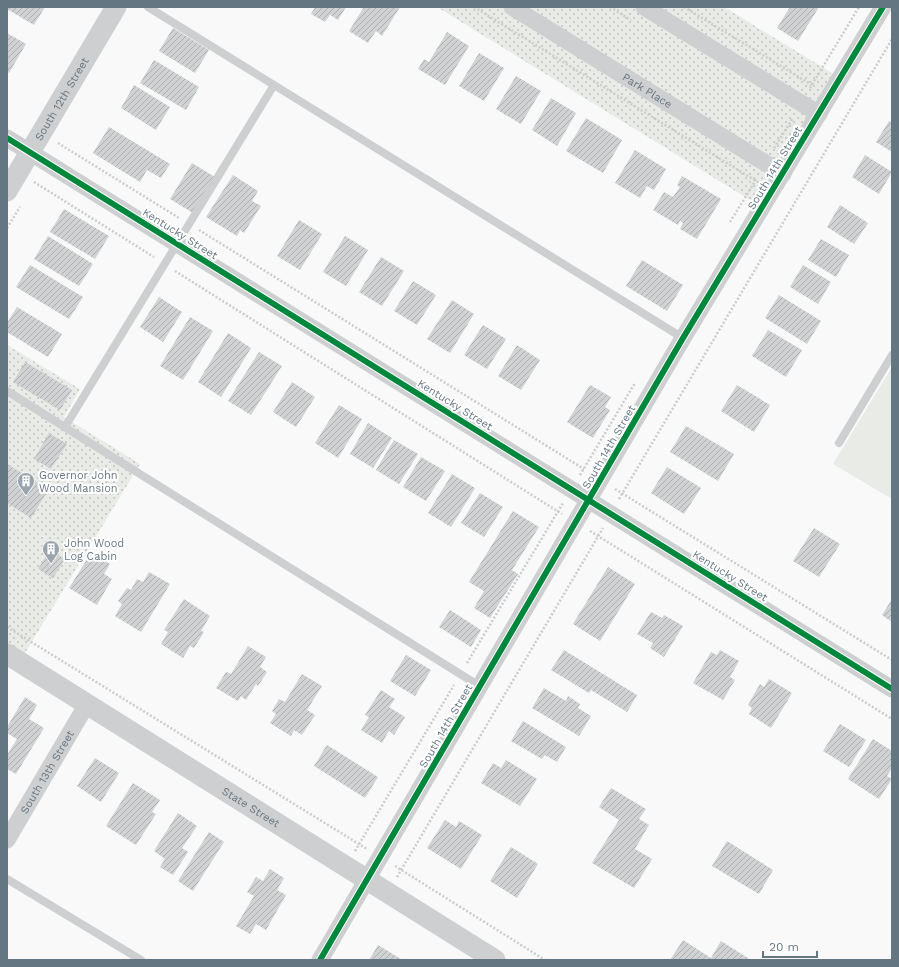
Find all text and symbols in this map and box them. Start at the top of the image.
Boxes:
street label: South 12th Street [32,55,91,143]
street label: Park Place [620,70,675,111]
street label: South 14th Street [745,124,805,212]
street label: Kentucky Street [140,206,220,262]
street label: Kentucky Street [415,377,495,433]
street label: South 14th Street [580,402,638,491]
place label: Governor John Wood Mansion [39,469,118,495]
building icon: Governor John Wood Mansion [16,471,36,496]
place label: John Wood Log Cabin [64,537,124,563]
building icon: John Wood Log Cabin [41,539,61,564]
street label: Kentucky Street [690,548,770,604]
street label: South 14th Street [417,681,475,770]
street label: South 13th Street [18,728,77,816]
street label: State Street [220,784,283,830]
scale bar [763,933,817,959]
text: 20 m [769,940,799,954]

